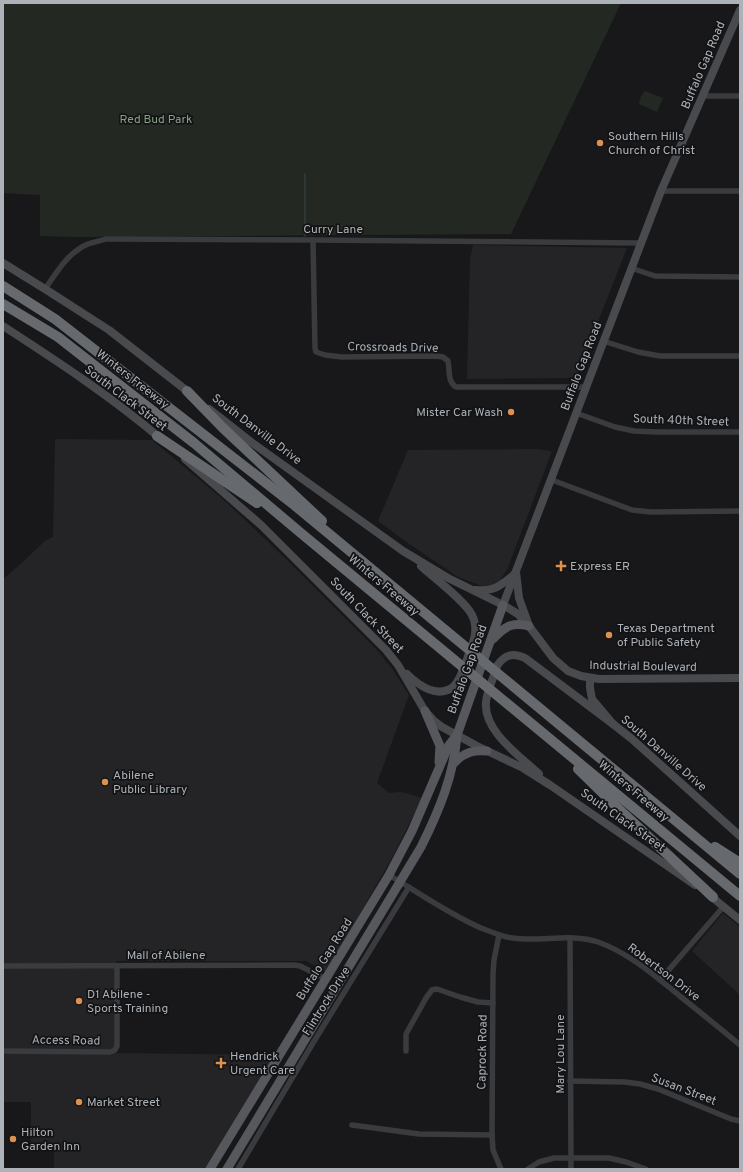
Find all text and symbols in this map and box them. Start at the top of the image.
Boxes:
street label: Buffalo Gap Road [678,19,730,112]
park label: Red Bud Park [120,112,192,128]
place label: Southern Hills Church of Christ [608,129,695,159]
marker: Southern Hills Church of Christ [595,138,605,148]
street label: Curry Lane [303,222,363,238]
street label: Buffalo Gap Road [558,320,606,413]
street label: Crossroads Drive [347,339,439,357]
street label: Winters Freeway [93,346,172,413]
street label: South Clack Street [81,362,170,435]
street label: South Danville Drive [208,391,305,469]
place label: Mister Car Wash [416,405,503,421]
marker: Mister Car Wash [506,407,516,417]
street label: South 40th Street [633,411,729,431]
street label: Winters Freeway [345,551,422,620]
place label: Express ER [570,559,630,575]
marker: Express ER [555,560,567,572]
street label: South Clack Street [326,574,407,657]
place label: Texas Department of Public Safety [617,621,715,651]
street label: Buffalo Gap Road [444,623,491,716]
marker: Texas Department of Public Safety [604,630,614,640]
street label: Industrial Boulevard [589,658,697,676]
street label: South Danville Drive [617,712,710,795]
street label: Winters Freeway [595,757,672,826]
place label: Abilene Public Library [113,768,187,798]
marker: Abilene Public Library [100,777,110,787]
street label: South Clack Street [577,786,668,856]
street label: Buffalo Gap Road [293,916,356,1004]
street label: Robertson Drive [624,940,703,1005]
street label: Mall of Abilene [127,948,205,964]
street label: Flintrock Drive [299,964,354,1039]
place label: D1 Abilene - Sports Training [87,987,168,1017]
marker: D1 Abilene - Sports Training [74,996,84,1006]
street label: Caprock Road [474,1014,492,1090]
street label: Mary Lou Lane [553,1014,569,1094]
street label: Access Road [32,1032,100,1050]
place label: Hendrick Urgent Care [230,1049,295,1079]
marker: Hendrick Urgent Care [215,1057,227,1069]
street label: Susan Street [649,1070,719,1110]
place label: Market Street [87,1095,160,1111]
marker: Market Street [74,1097,84,1107]
place label: Hilton Garden Inn [21,1125,80,1155]
marker: Hilton Garden Inn [8,1134,18,1144]

